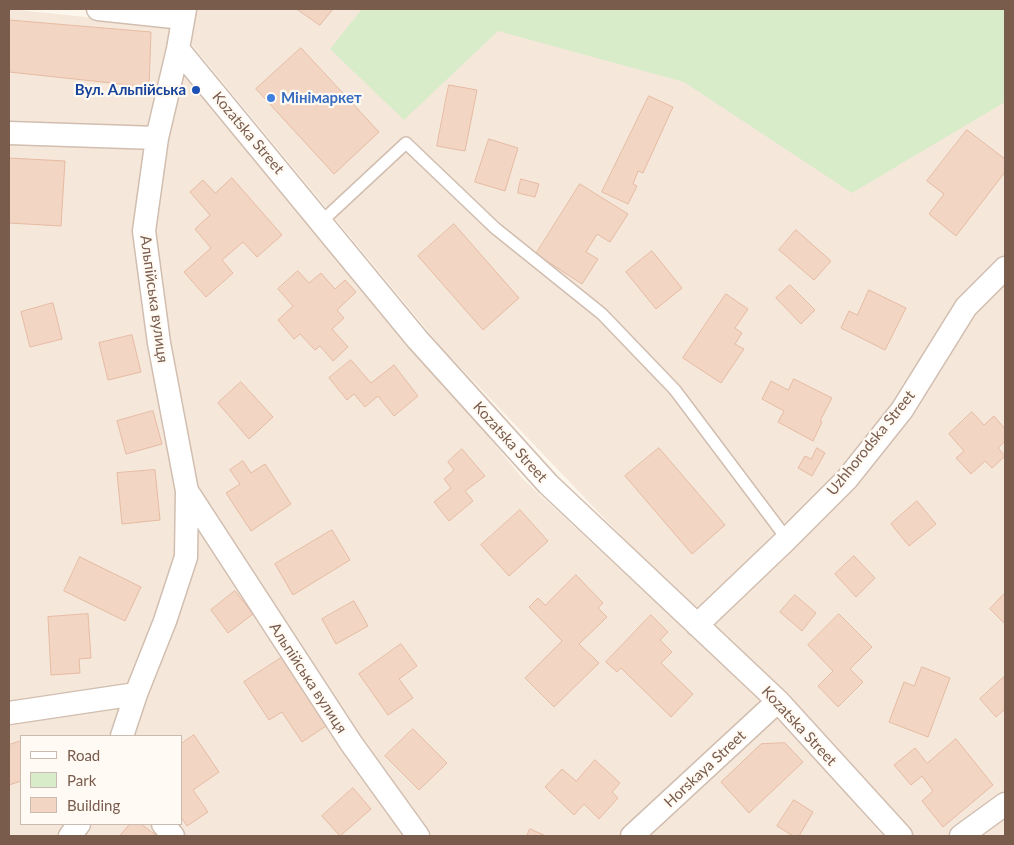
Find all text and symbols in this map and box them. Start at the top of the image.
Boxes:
place label: Вул. Альпійська [75,81,186,99]
marker: Вул. Альпійська [190,84,202,96]
street label: Kozatska Street [208,88,288,178]
place label: Мінімаркет [281,89,362,107]
marker: Мінімаркет [265,92,277,104]
street label: Альпійська вулиця [136,234,172,364]
street label: Uzhhorodska Street [823,387,919,499]
street label: Kozatska Street [469,398,551,486]
street label: Альпійська вулиця [265,619,351,737]
street label: Kozatska Street [758,683,840,769]
street label: Horskaya Street [661,727,749,811]
legend [20,735,182,825]
text: Road [67,746,100,764]
text: Park [67,771,96,789]
text: Building [67,796,120,814]

